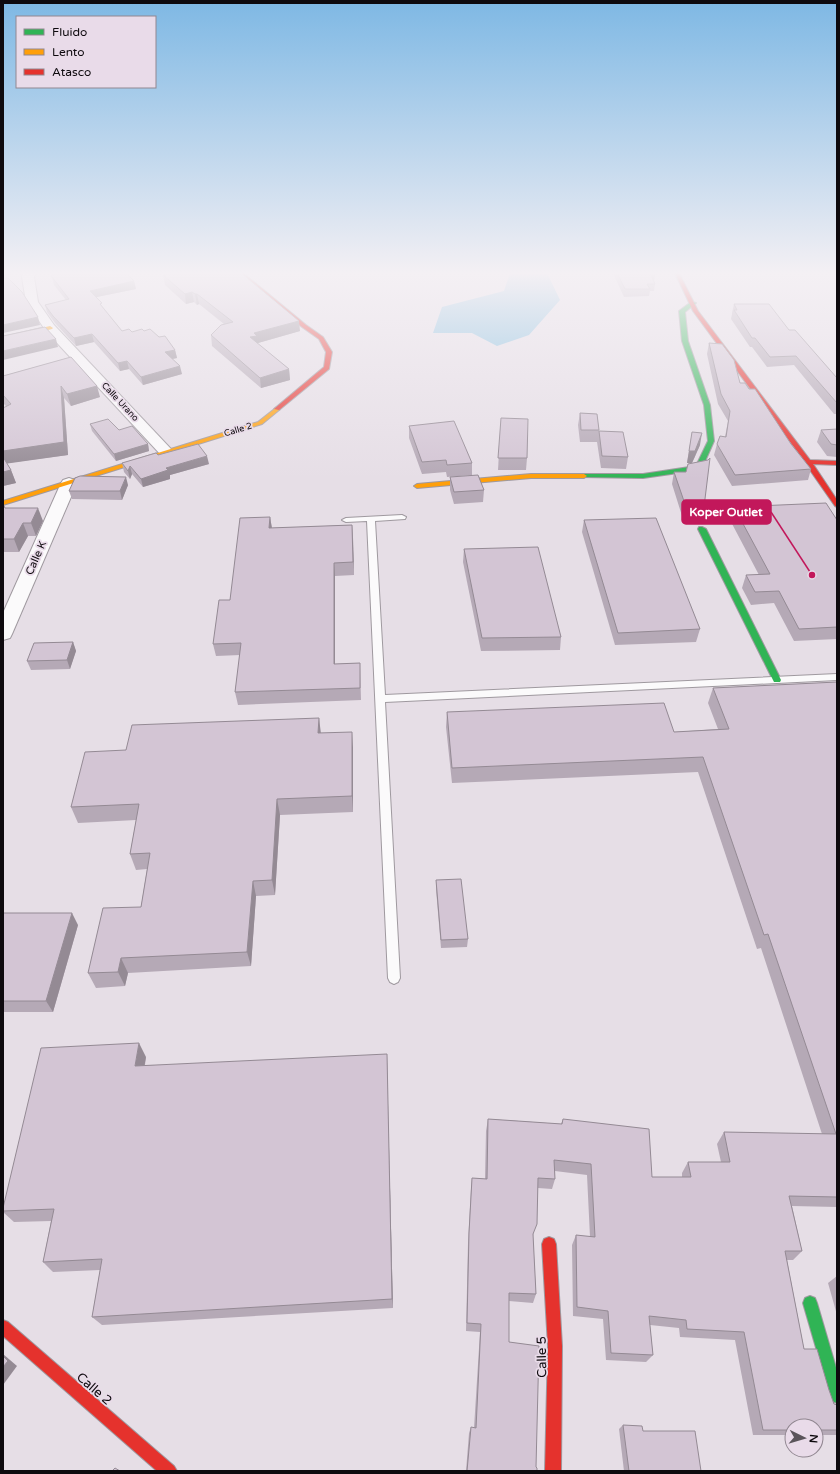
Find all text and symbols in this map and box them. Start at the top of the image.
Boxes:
legend [16,16,156,88]
text: Fluido [52,25,87,39]
text: Lento [52,45,85,59]
text: Atasco [52,65,91,79]
street label: Calle Urano [99,380,141,424]
street label: Calle 2 [223,421,253,439]
callout: Koper Outlet [682,500,771,524]
text: Koper Outlet [689,505,763,520]
street label: Calle K [23,538,49,577]
street label: Calle 5 [534,1336,550,1378]
street label: Calle 2 [73,1369,115,1409]
north arrow [784,1418,824,1458]
text: N [807,1434,820,1444]

